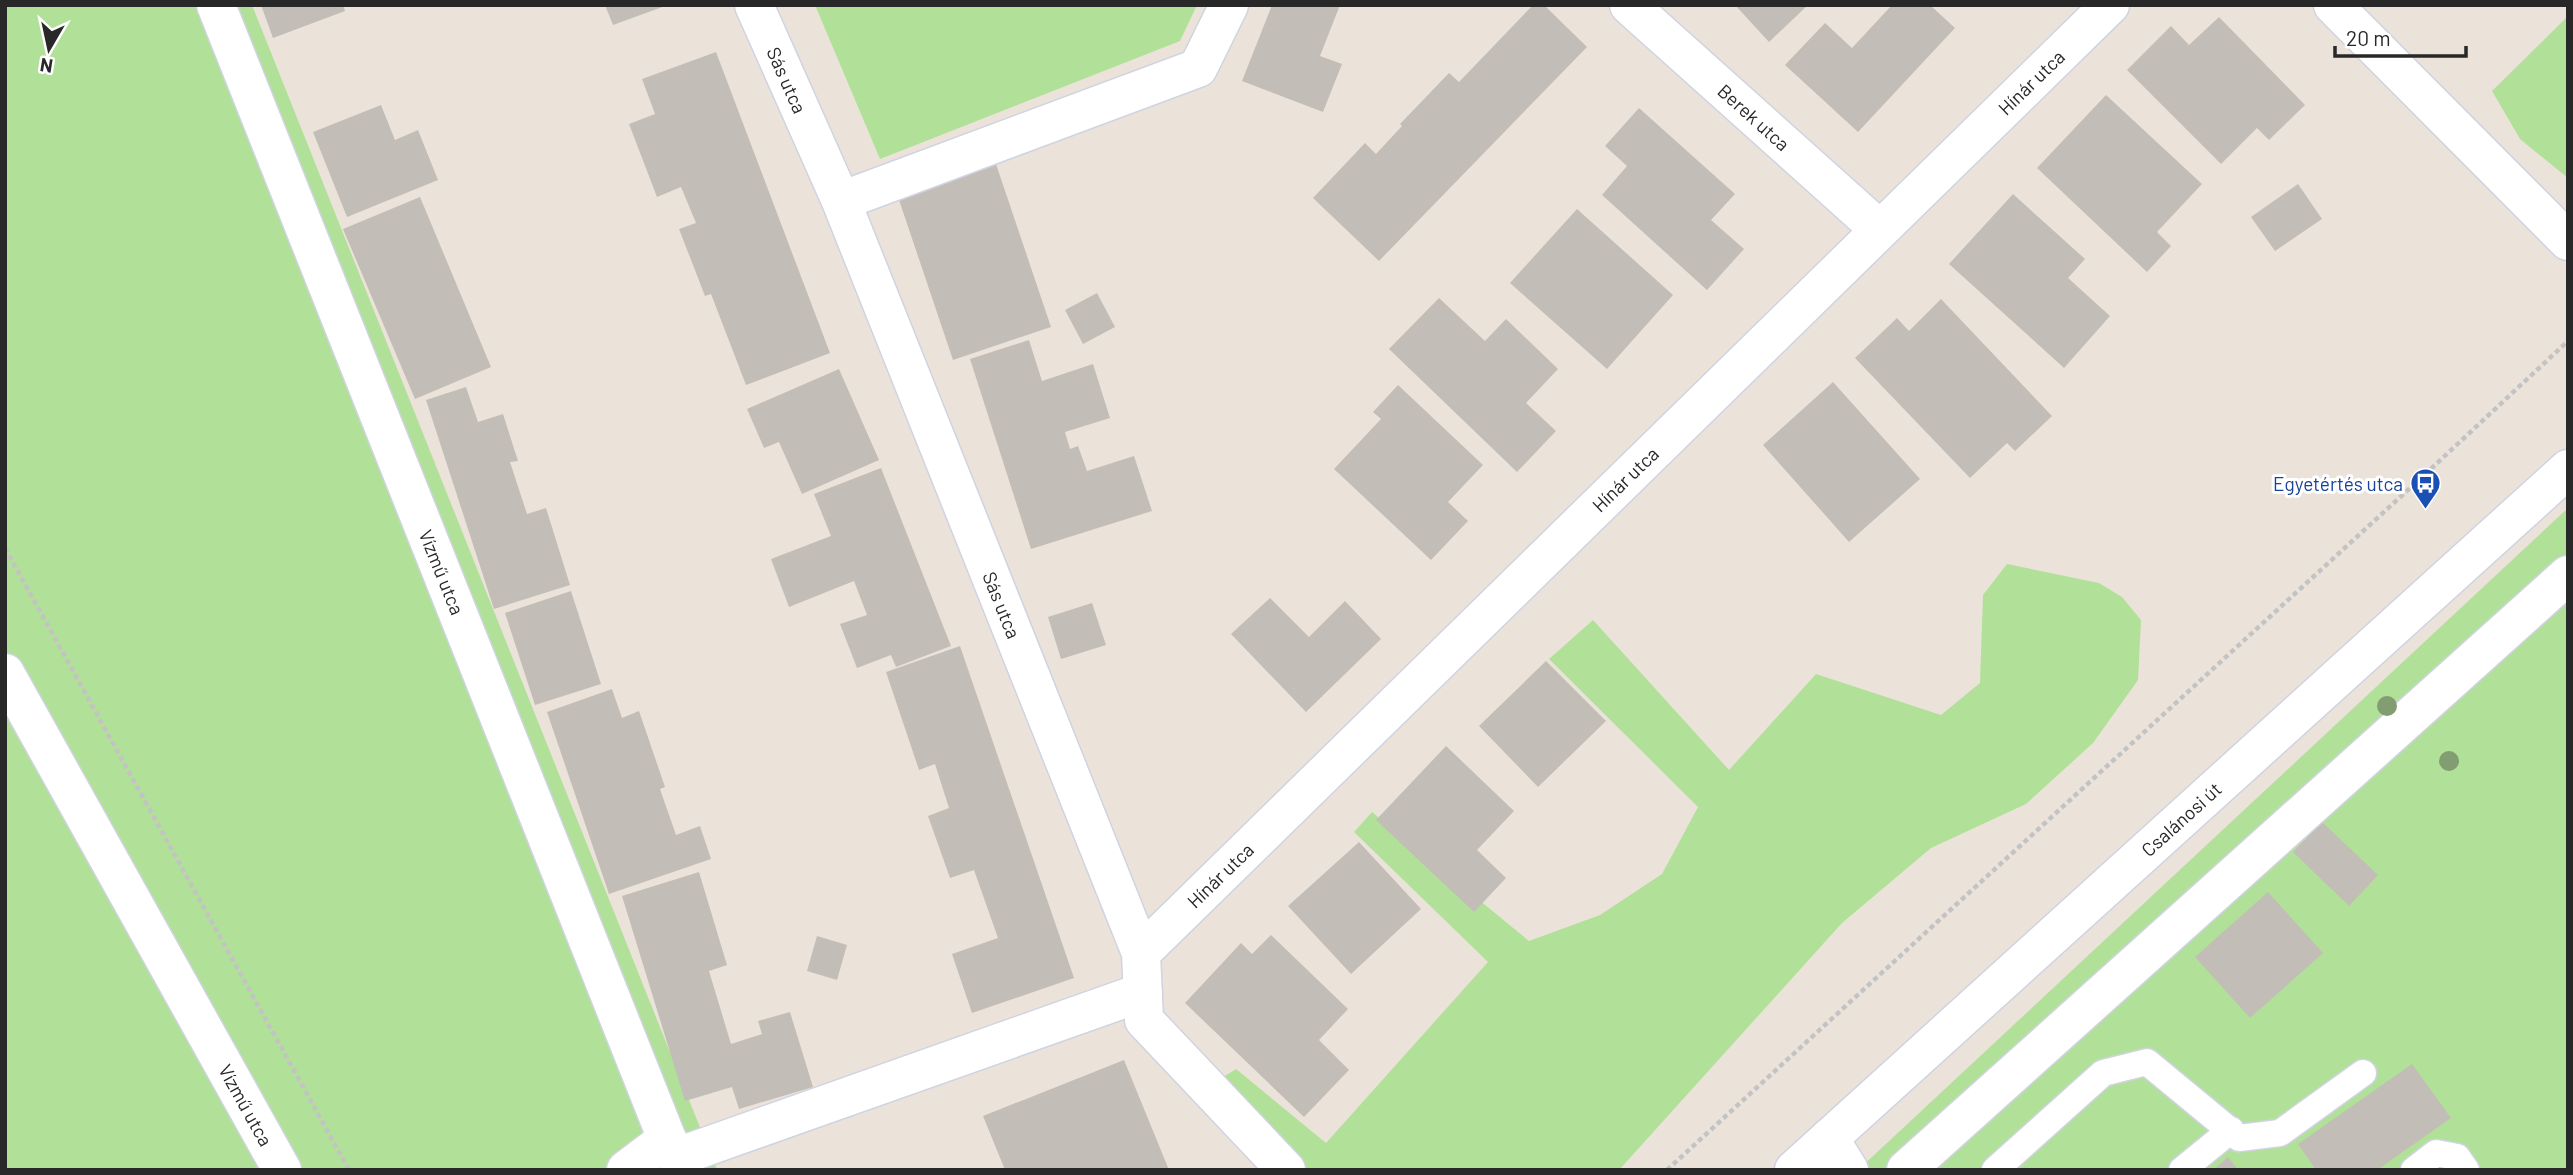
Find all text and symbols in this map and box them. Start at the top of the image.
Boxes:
north arrow [14,14,84,84]
scale bar [2335,14,2466,58]
text: 20 m [2346,25,2391,50]
street label: Sás utca [762,43,812,117]
street label: Hínár utca [1993,45,2069,119]
text: N [38,54,54,79]
street label: Berek utca [1713,79,1795,155]
street label: Hínár utca [1587,442,1663,516]
bus stop icon: Egyetértés utca [2409,466,2443,510]
place label: Egyetértés utca [2273,472,2403,495]
street label: Vízmű utca [415,526,469,618]
street label: Sás utca [978,568,1026,642]
street label: Csalánosi út [2136,777,2226,861]
street label: Hínár utca [1182,838,1258,912]
street label: Vízmű utca [214,1060,278,1150]

